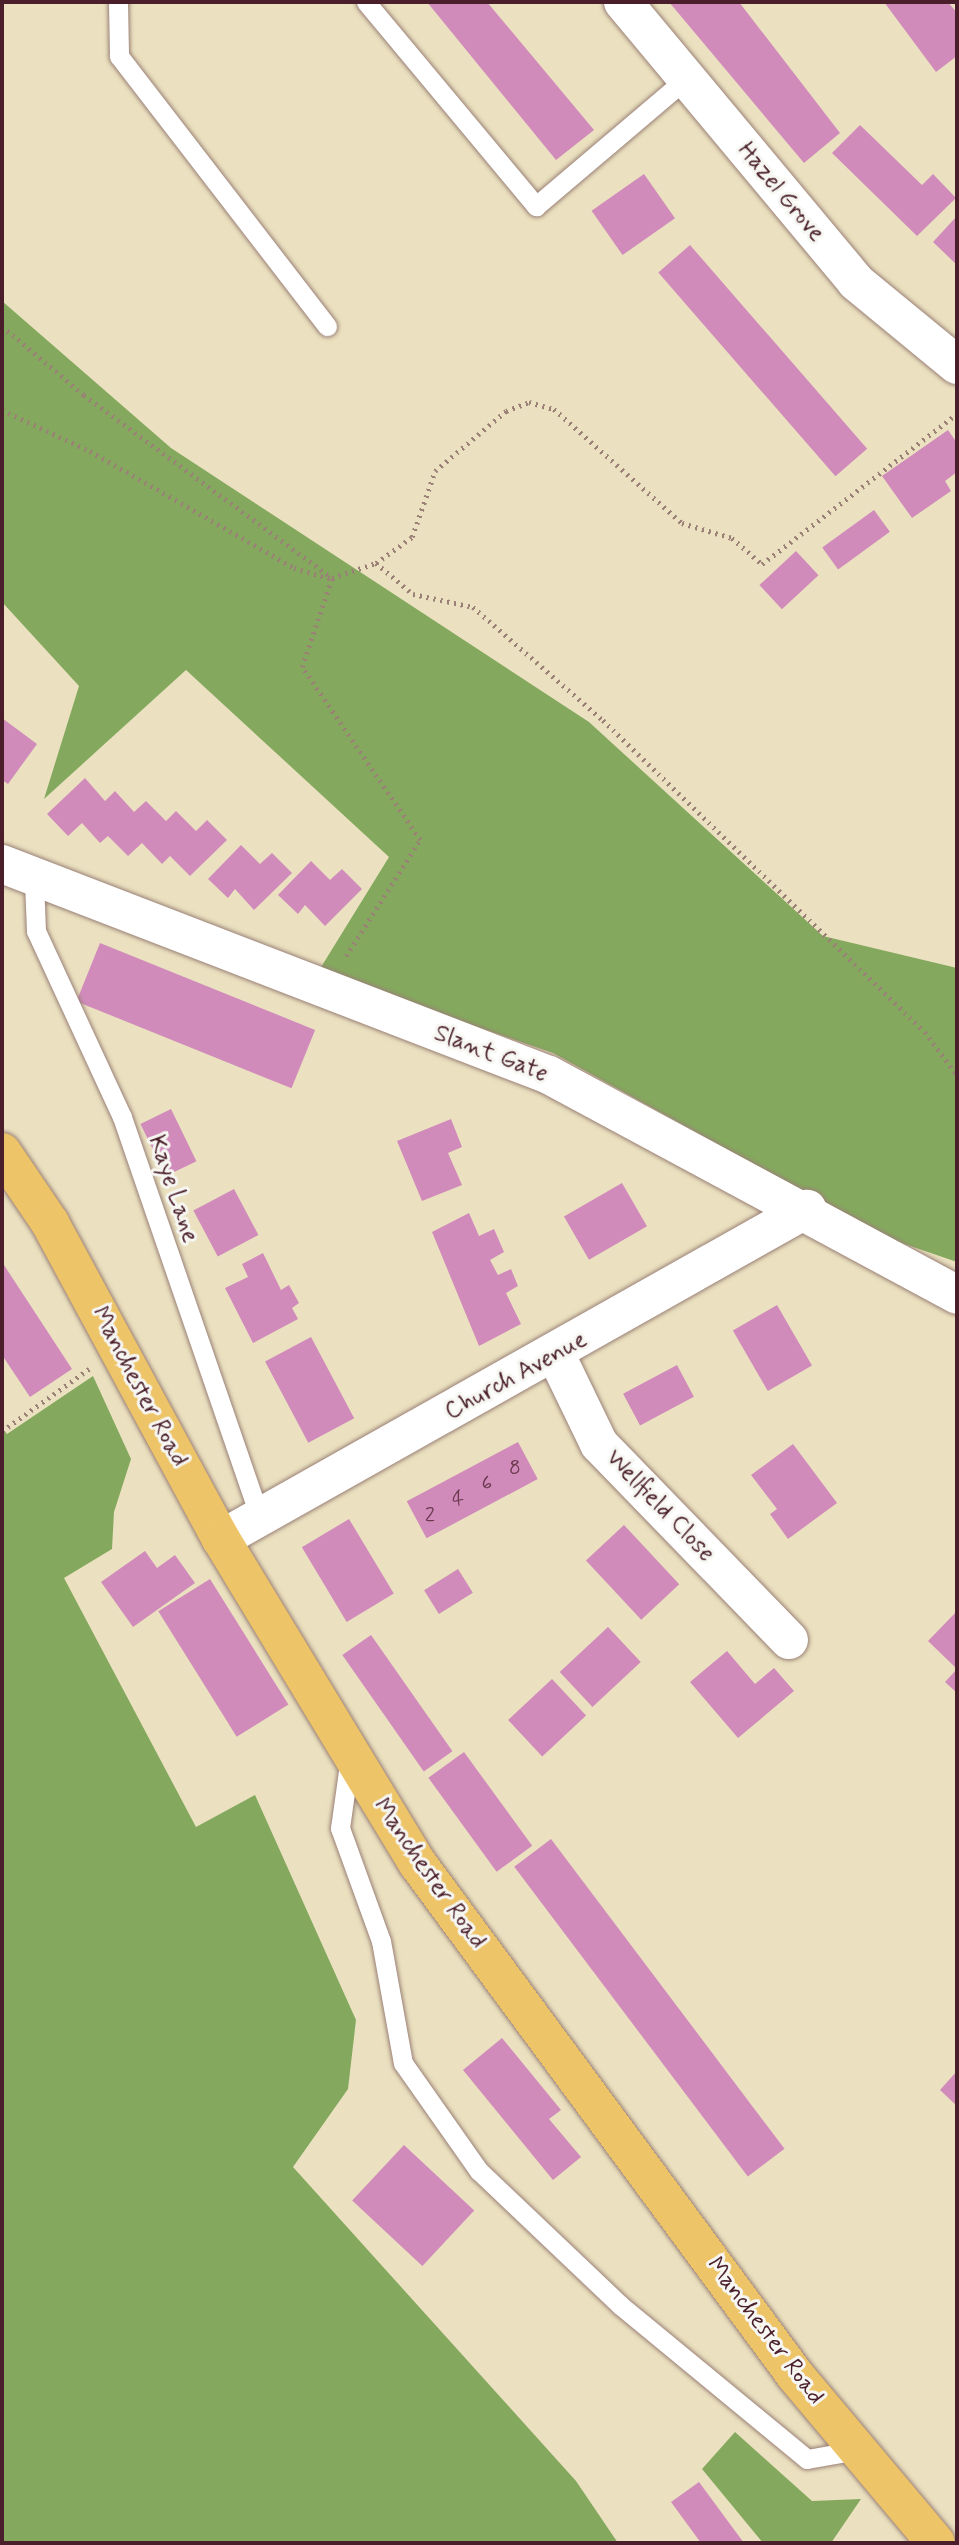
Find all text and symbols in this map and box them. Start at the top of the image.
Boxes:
street label: Hazel Grove [731,137,831,247]
street label: Slant Gate [432,1020,550,1088]
street label: Kaye Lane [141,1132,205,1246]
street label: Manchester Road [85,1303,193,1471]
street label: Church Avenue [440,1325,592,1427]
street label: Wellfield Close [599,1444,721,1568]
house number: 8 [509,1455,521,1481]
house number: 6 [482,1470,492,1496]
house number: 4 [452,1486,464,1512]
house number: 2 [425,1502,435,1528]
street label: Manchester Road [367,1794,491,1954]
street label: Manchester Road [701,2252,829,2410]

